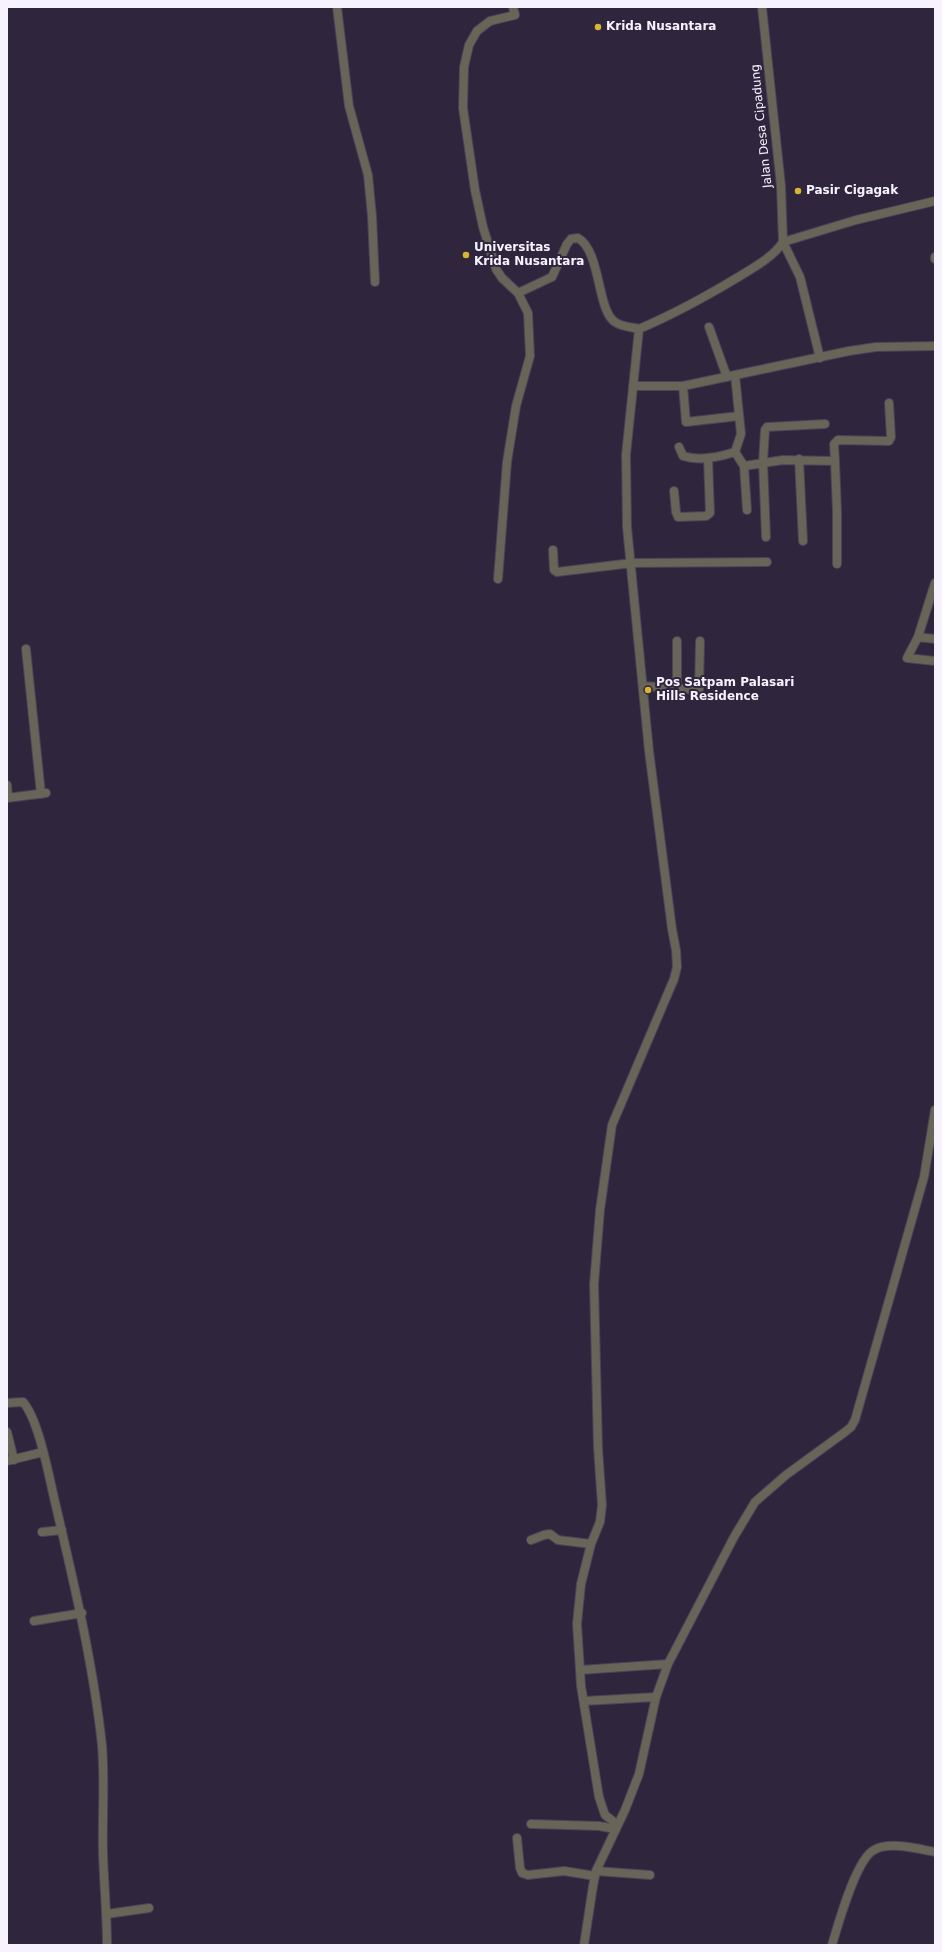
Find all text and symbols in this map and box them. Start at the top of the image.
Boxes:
place label: Krida Nusantara [606,20,716,34]
marker: Krida Nusantara [593,22,603,32]
street label: Jalan Desa Cipadung [748,64,776,188]
place label: Pasir Cigagak [806,184,898,198]
marker: Pasir Cigagak [793,186,803,196]
place label: Universitas Krida Nusantara [474,241,584,269]
marker: Universitas Krida Nusantara [461,250,471,260]
place label: Pos Satpam Palasari Hills Residence [656,676,794,704]
marker: Pos Satpam Palasari Hills Residence [643,685,653,695]

